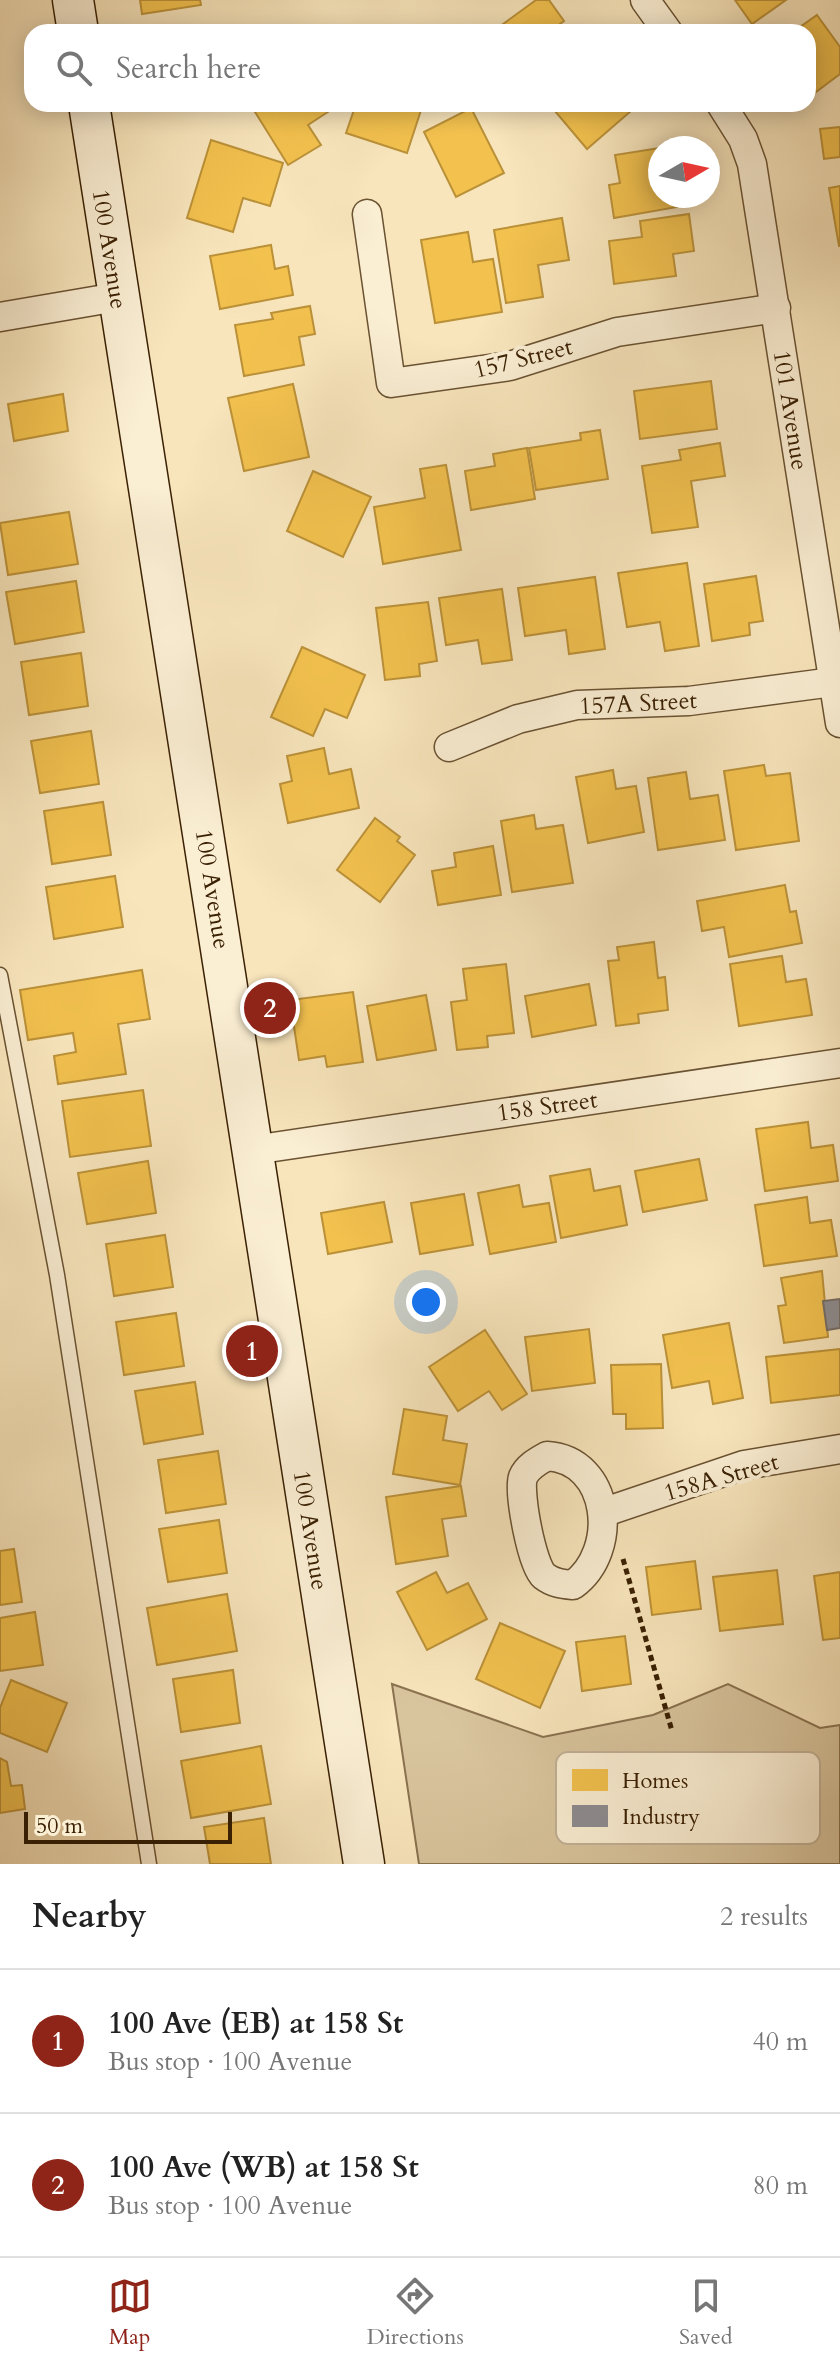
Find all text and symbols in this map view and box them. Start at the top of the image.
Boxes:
search box [24,24,816,112]
icon: search [52,46,96,90]
text: Search here [116,48,261,89]
north arrow [648,136,720,208]
street label: 100 Avenue [84,187,135,311]
street label: 157 Street [470,330,577,387]
street label: 101 Avenue [765,348,816,472]
street label: 157A Street [578,684,698,723]
street label: 100 Avenue [187,827,238,951]
pin: 2 [244,978,296,1038]
street label: 158 Street [495,1083,600,1130]
your location [406,1282,446,1322]
pin: 1 [226,1321,278,1381]
street label: 158A Street [660,1445,783,1510]
street label: 100 Avenue [285,1468,336,1592]
legend [556,1752,820,1844]
text: Homes [622,1766,688,1796]
text: Industry [622,1802,700,1832]
scale bar [24,1808,232,1844]
text: 50 m [36,1811,83,1841]
text: Nearby [32,1893,147,1939]
text: 2 results [720,1899,808,1934]
text: 100 Ave (EB) at 158 St [108,2003,403,2044]
text: 1 [51,2024,65,2059]
text: 40 m [752,2024,808,2059]
text: Bus stop · 100 Avenue [108,2044,352,2079]
text: 100 Ave (WB) at 158 St [108,2147,419,2188]
text: 2 [51,2168,65,2203]
text: 80 m [752,2168,808,2203]
text: Bus stop · 100 Avenue [108,2188,352,2223]
tab: Map [108,2274,152,2352]
tab: Directions [367,2274,464,2352]
tab: Saved [679,2274,732,2352]

